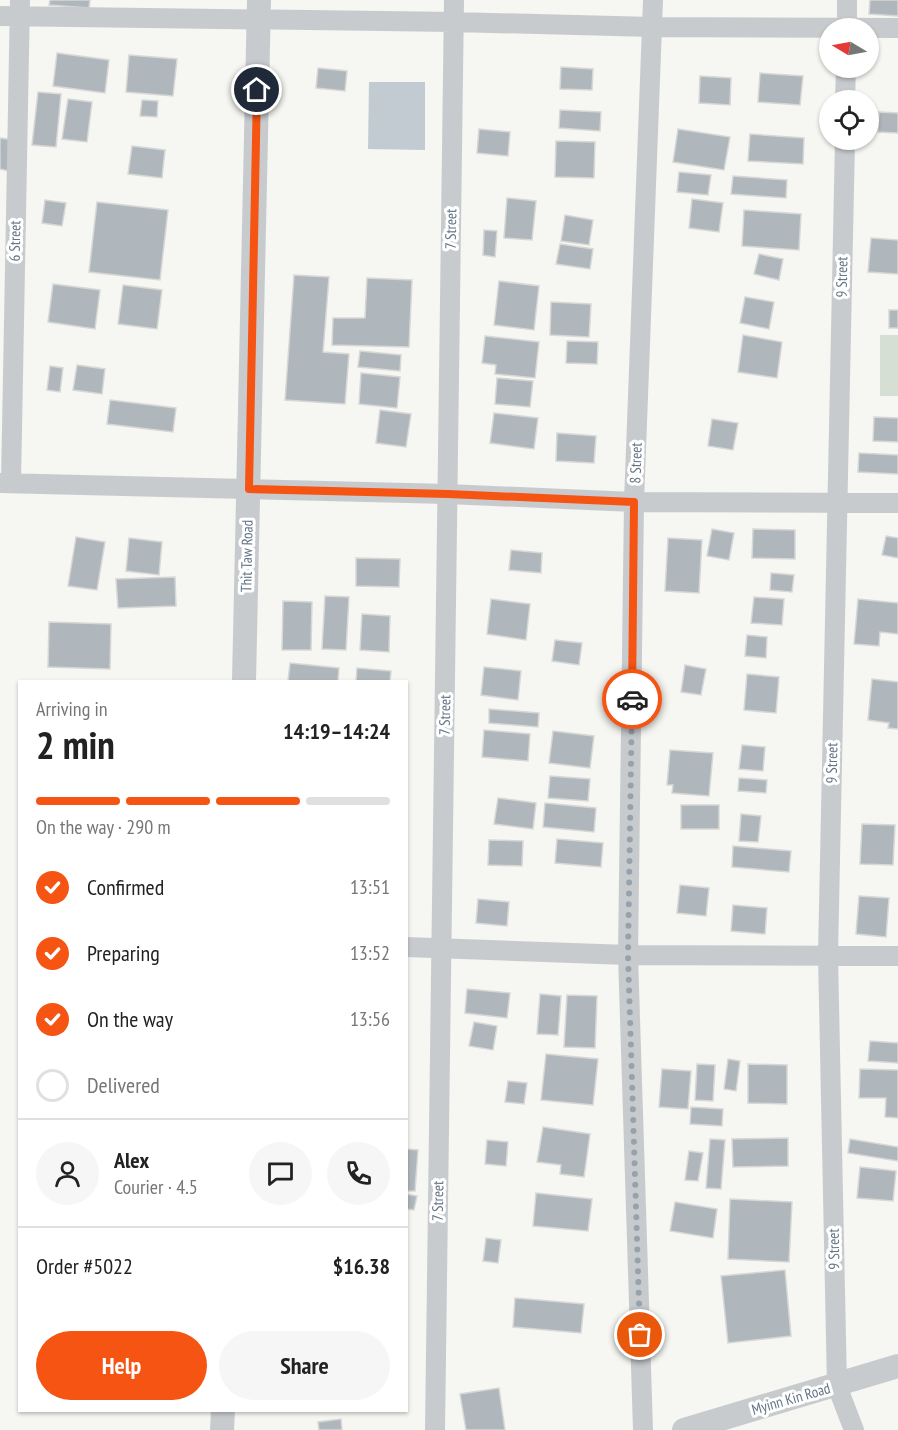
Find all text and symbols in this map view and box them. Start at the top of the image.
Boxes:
north arrow [819,18,879,78]
map controls [819,18,879,150]
pin [231,64,282,115]
icon: home [240,73,273,106]
button: locate [819,90,879,150]
street label: 7 Street [441,209,460,249]
street label: 6 Street [5,220,24,262]
street label: 9 Street [832,256,851,298]
street label: 8 Street [625,442,646,484]
street label: Thit Taw Road [236,520,257,592]
courier [602,669,662,729]
icon: car [616,683,649,716]
street label: 7 Street [435,695,454,735]
text: Arriving in [36,696,108,722]
text: 14:19–14:24 [283,717,390,745]
text: 2 min [36,719,115,770]
street label: 9 Street [822,742,841,784]
text: On the way · 290 m [36,814,171,840]
icon: check [36,871,69,904]
text: Confirmed [87,873,164,901]
text: 13:51 [350,874,390,900]
icon: check [36,937,69,970]
text: Preparing [87,939,160,967]
text: 13:52 [350,940,390,966]
icon: check [36,1003,69,1036]
text: On the way [87,1005,173,1033]
text: 13:56 [350,1006,390,1032]
text: Delivered [87,1071,160,1099]
button: person [36,1142,99,1205]
button: chat [249,1142,312,1205]
button: phone [327,1142,390,1205]
text: Alex [114,1146,149,1174]
text: Courier · 4.5 [114,1174,198,1200]
street label: 7 Street [428,1181,447,1221]
street label: 9 Street [824,1228,843,1270]
text: Order #5022 [36,1252,133,1280]
text: $16.38 [333,1252,390,1280]
pin [614,1309,665,1360]
icon: bag [623,1318,656,1351]
button: Help [36,1331,207,1400]
button: Share [219,1331,390,1400]
street label: Myinn Kin Road [749,1378,832,1419]

